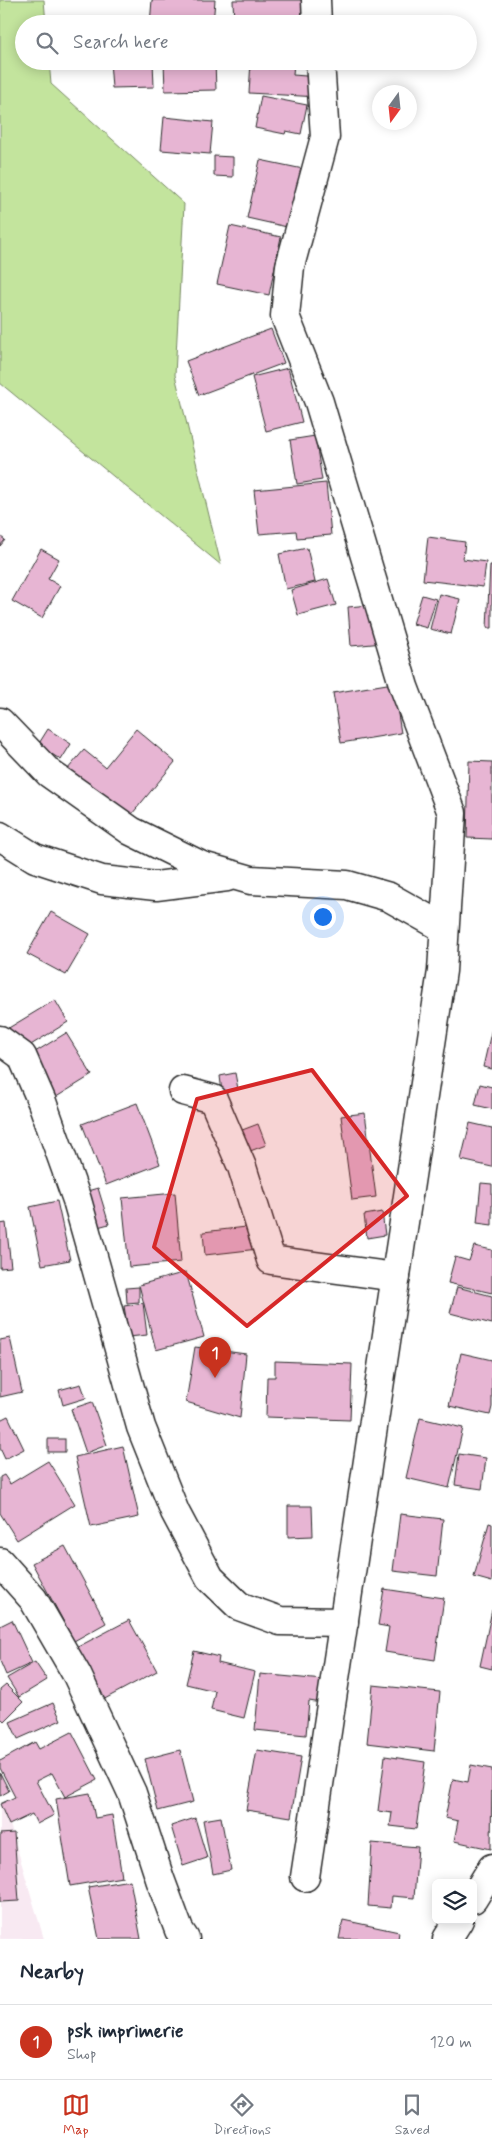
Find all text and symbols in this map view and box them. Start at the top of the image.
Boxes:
search box [15,15,477,70]
icon: search [33,29,61,57]
text: Search here [73,30,169,55]
north arrow [372,85,417,130]
your location [310,904,336,930]
pin: 1 [199,1337,231,1378]
map controls [432,1879,477,1924]
button: layers [432,1879,477,1924]
text: Nearby [20,1958,84,1986]
text: psk imprimerie [67,2019,184,2044]
text: 1 [32,2032,40,2053]
text: 120 m [430,2032,472,2053]
text: Shop [67,2044,96,2065]
tab: Map [62,2091,90,2139]
tab: Directions [214,2091,271,2139]
tab: Saved [395,2091,430,2139]

